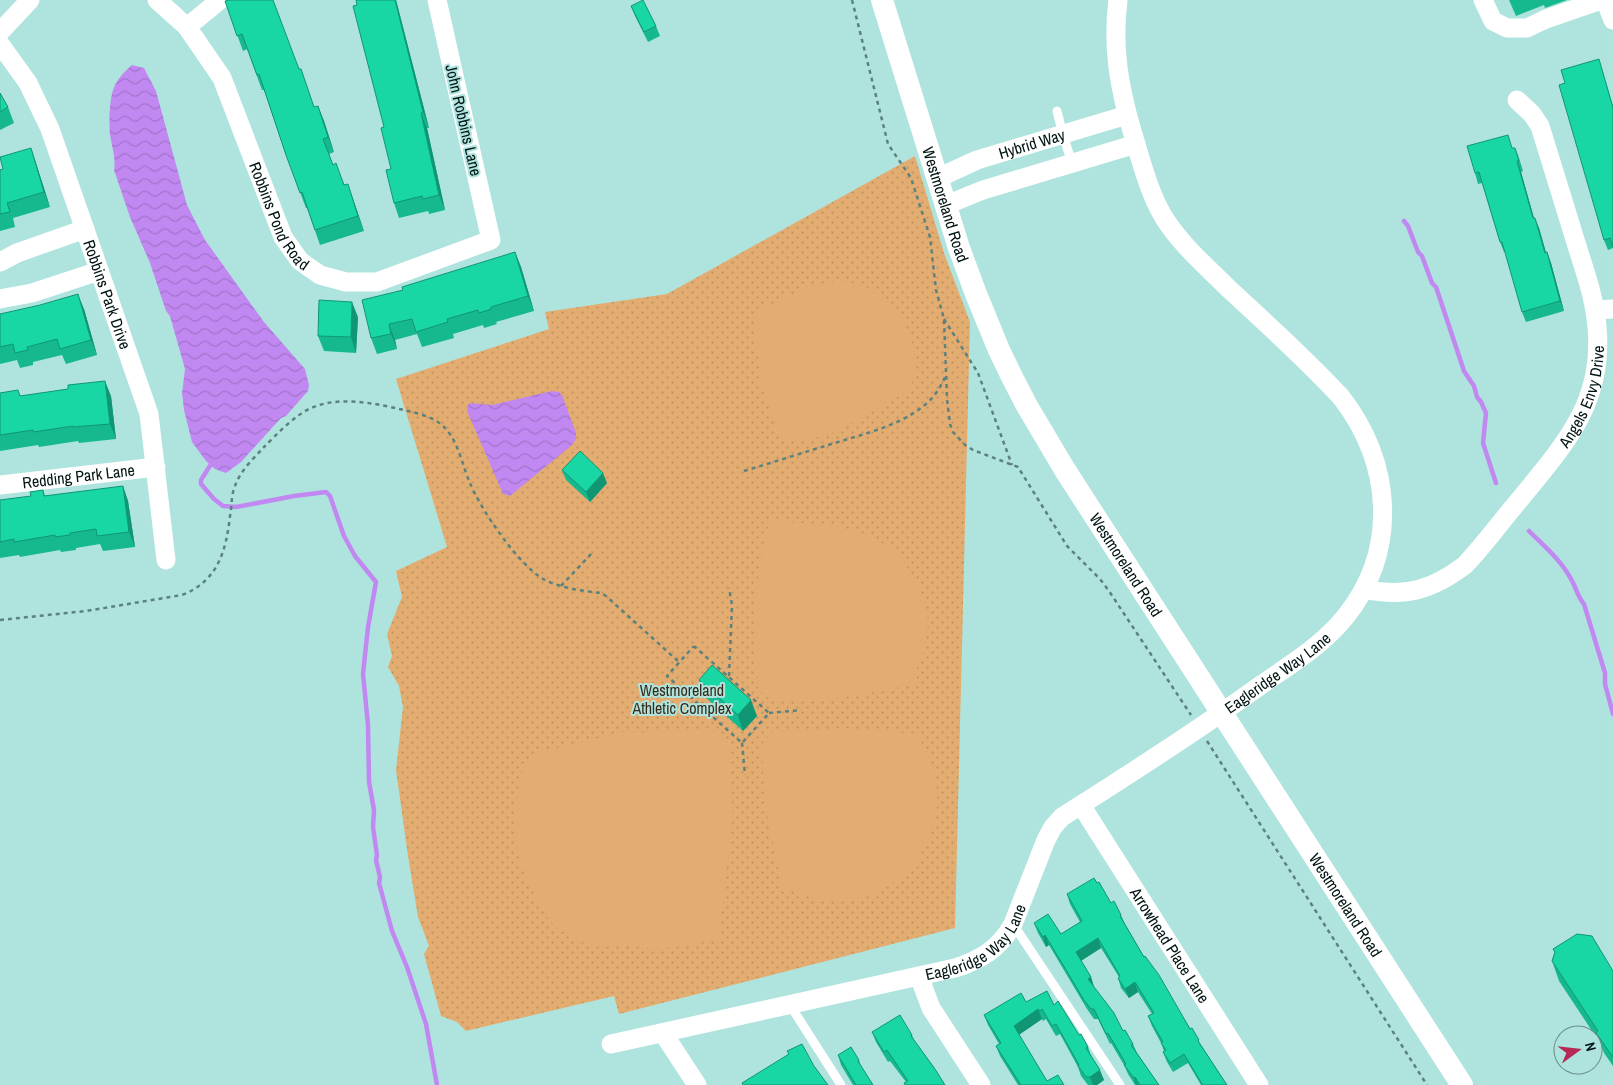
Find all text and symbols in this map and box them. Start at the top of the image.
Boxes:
street label: John Robbins Lane [440,62,488,178]
street label: Hybrid Way [996,123,1068,164]
street label: Westmoreland Road [917,144,974,265]
street label: Robbins Pond Road [244,159,314,275]
street label: Robbins Park Drive [78,237,137,352]
street label: Angels Envy Drive [1553,345,1609,453]
street label: Redding Park Lane [21,459,136,493]
street label: Westmoreland Road [1084,509,1168,621]
street label: Eagleridge Way Lane [1220,627,1335,718]
park label: Westmoreland Athletic Complex [631,679,732,719]
street label: Westmoreland Road [1304,849,1387,961]
street label: Arrowhead Place Lane [1125,882,1215,1007]
street label: Eagleridge Way Lane [923,901,1031,985]
north arrow [1553,1025,1603,1075]
text: N [1581,1040,1600,1053]

